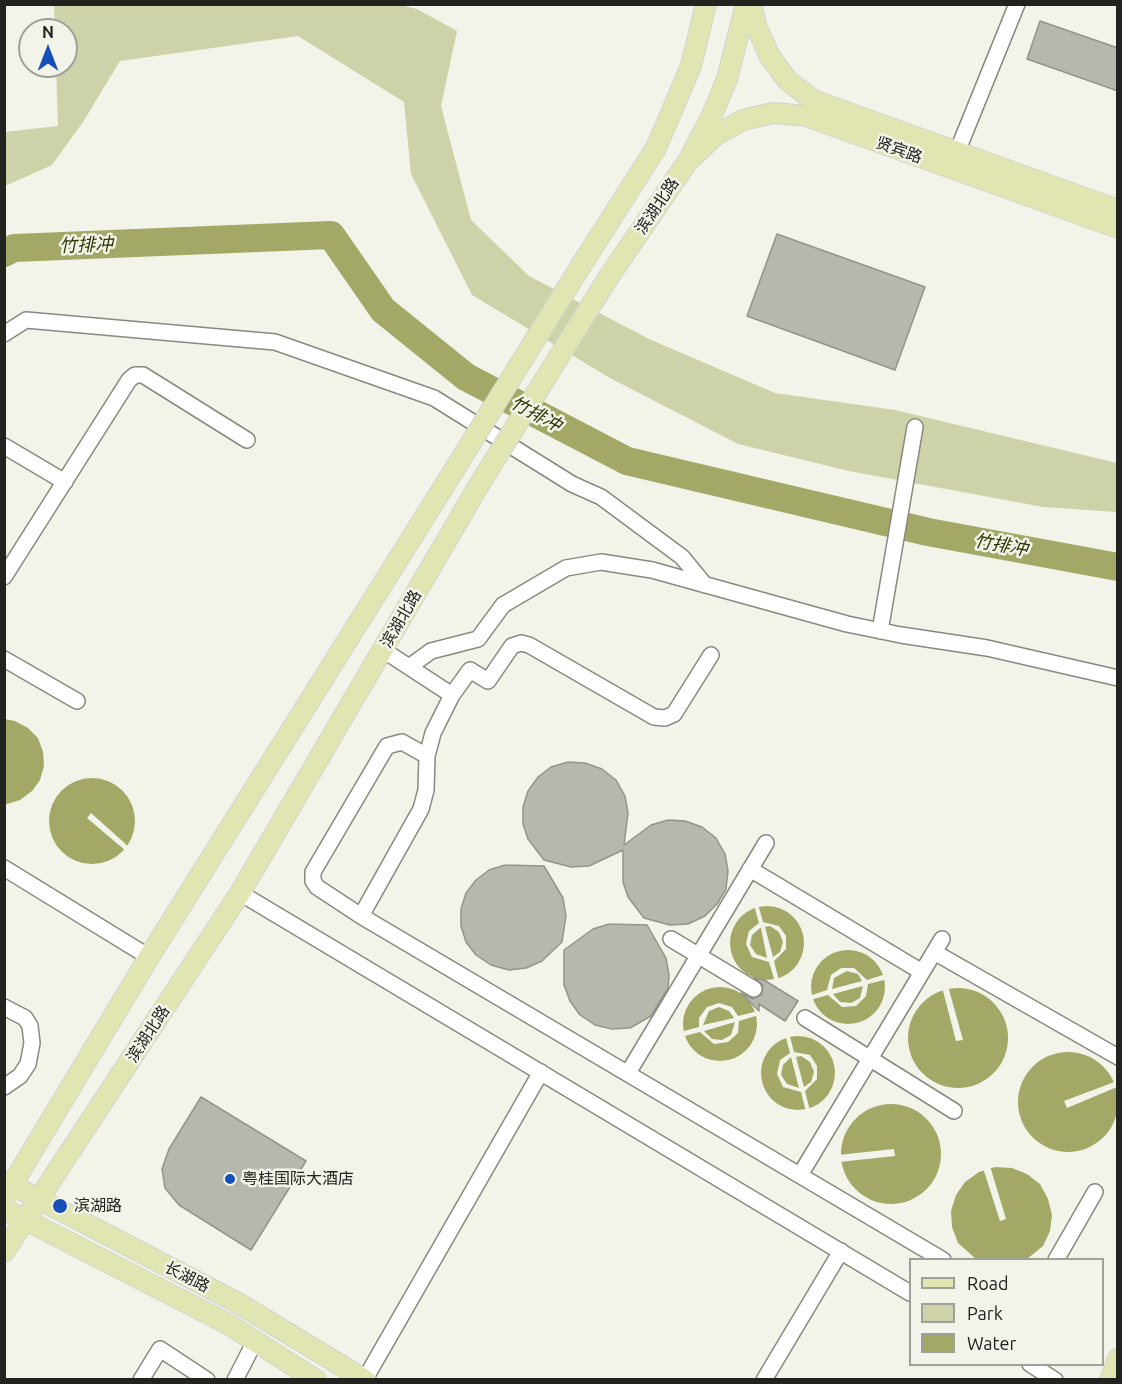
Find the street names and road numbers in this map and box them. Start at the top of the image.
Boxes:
street label: 贤宾路 [873,133,925,167]
street label: 滨湖北路 [631,174,683,238]
street label: 滨湖北路 [377,586,425,652]
street label: 滨湖北路 [123,1002,173,1066]
street label: 长湖路 [161,1258,213,1296]

